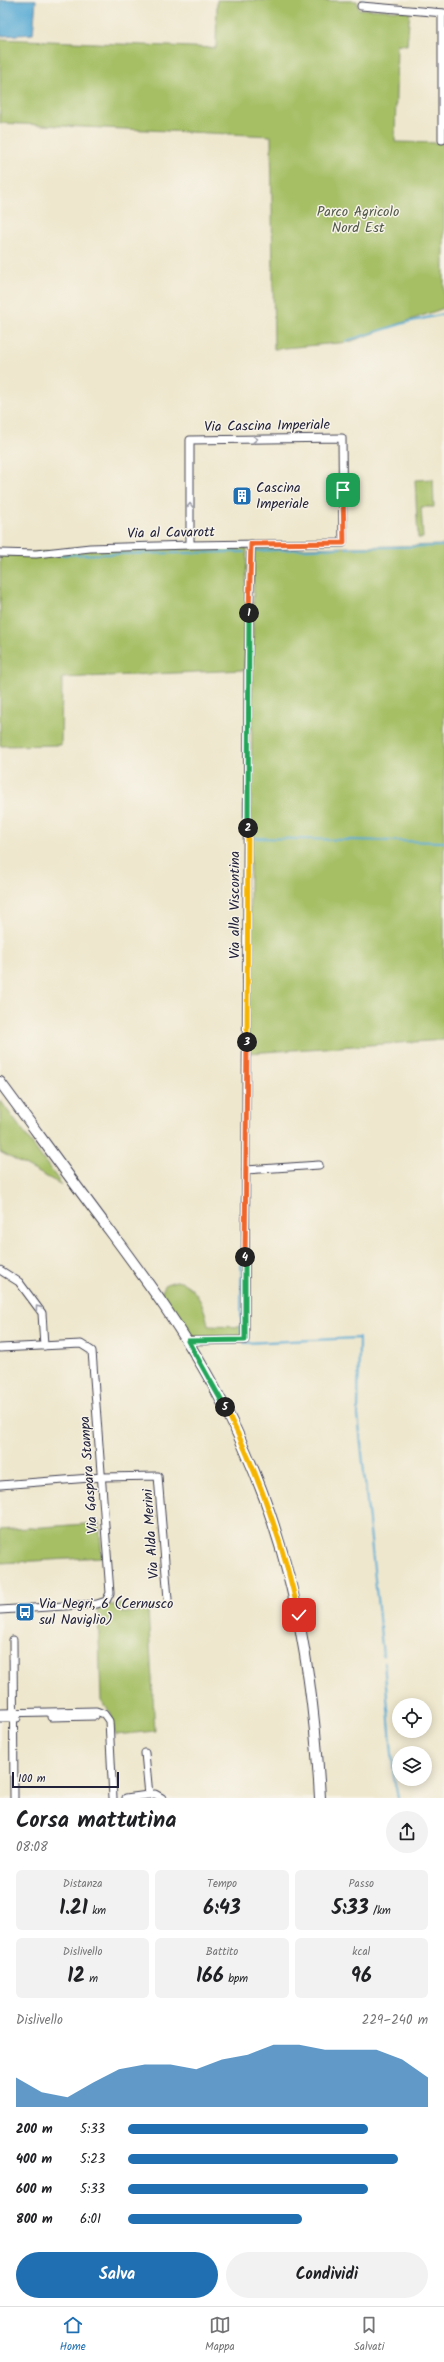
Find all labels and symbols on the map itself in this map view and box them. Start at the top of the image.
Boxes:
park label: Parco Agricolo Nord Est [317,201,399,239]
street label: Via Cascina Imperiale [204,414,331,438]
one-way arrow [252,435,258,443]
pin [326,473,360,507]
place label: Cascina Imperiale [256,477,309,515]
building icon: Cascina Imperiale [231,485,253,507]
one-way arrow [186,503,194,509]
street label: Via al Cavarott [127,521,216,545]
pin: 1 [239,603,259,623]
pin: 2 [238,818,258,838]
street label: Via alla Viscontina [224,851,246,959]
pin: 3 [237,1032,257,1052]
pin: 4 [235,1247,255,1267]
one-way arrow [35,1305,43,1312]
pin: 5 [215,1397,235,1417]
street label: Via Gaspara Stampa [74,1415,104,1535]
street label: Via Alda Merini [137,1488,165,1580]
place label: Via Negri, 6 (Cernusco sul Naviglio) [39,1593,173,1631]
pin [282,1598,316,1632]
bus stop icon: Via Negri, 6 (Cernusco sul Naviglio) [14,1601,36,1623]
scale bar [12,1770,119,1789]

